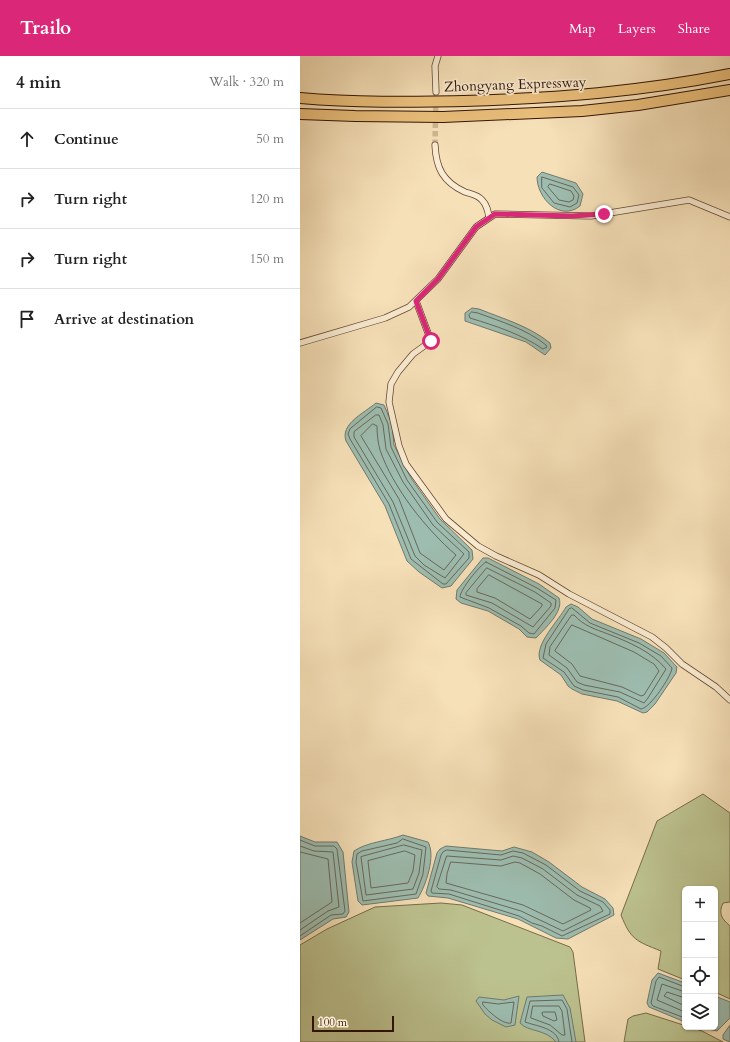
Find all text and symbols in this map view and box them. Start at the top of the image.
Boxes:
text: Trailo [20,15,71,41]
text: Map [569,19,596,38]
text: Layers [618,19,656,38]
text: Share [678,19,710,38]
text: 4 min [16,71,61,94]
street label: Zhongyang Expressway [443,72,587,96]
text: Walk · 320 m [209,73,284,91]
icon: ahead [16,128,38,150]
text: Continue [54,129,119,149]
text: 50 m [256,130,284,148]
icon: right [16,188,38,210]
text: Turn right [54,189,127,209]
text: 120 m [250,190,284,208]
route end [595,205,613,223]
icon: right [16,248,38,270]
text: Turn right [54,249,127,269]
text: 150 m [250,250,284,268]
icon: arrive [16,308,38,330]
text: Arrive at destination [54,309,194,329]
route start [422,332,440,350]
map controls [682,886,718,1030]
button: + [682,886,718,922]
button: − [682,922,718,958]
button: locate [682,958,718,994]
button: layers [682,994,718,1030]
scale bar [312,1014,394,1033]
text: 100 m [318,1015,347,1030]

